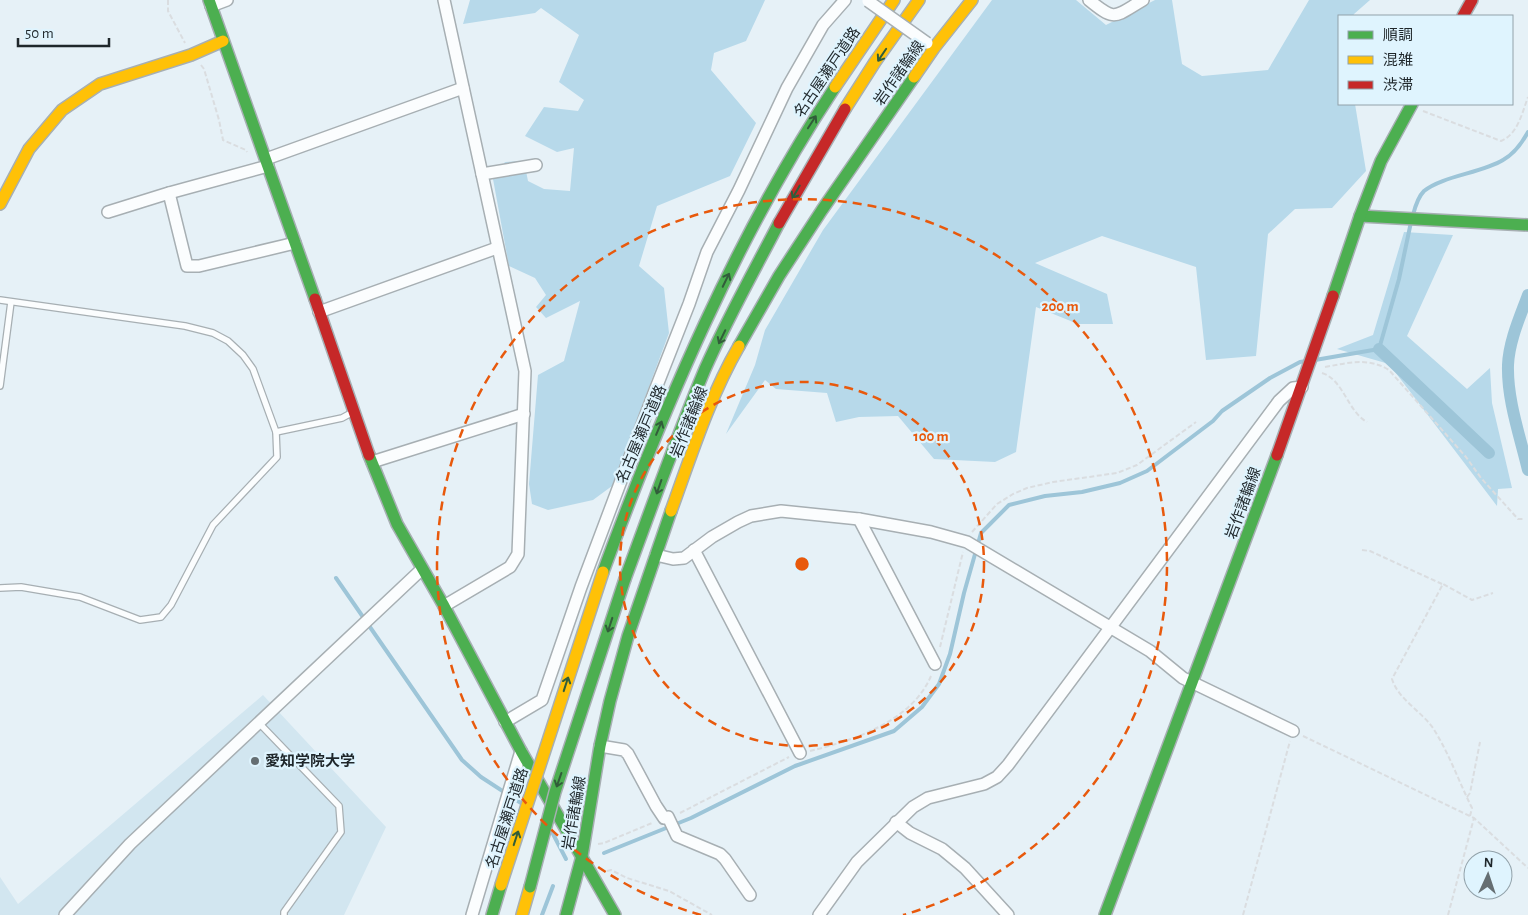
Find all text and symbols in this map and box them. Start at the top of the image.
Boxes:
scale bar [18,15,109,47]
legend [1338,15,1513,105]
street label: 名古屋瀬戸道路 [791,24,863,120]
text: 50 m [25,26,54,41]
text: 順調 [1383,28,1413,43]
street label: 岩作諸輪線 [870,37,927,108]
one-way arrow [877,47,887,61]
text: 混雑 [1383,52,1413,68]
text: 渋滞 [1383,77,1413,93]
one-way arrow [807,116,817,130]
one-way arrow [790,185,800,199]
one-way arrow [722,273,731,288]
text: 200 m [1041,299,1079,314]
one-way arrow [716,329,726,344]
street label: 名古屋瀬戸道路 [613,383,669,485]
street label: 岩作諸輪線 [667,384,710,460]
one-way arrow [654,421,664,436]
text: 100 m [913,429,949,444]
street label: 岩作諸輪線 [1222,465,1263,541]
one-way arrow [654,478,663,494]
centre of rings [793,555,811,573]
one-way arrow [605,617,614,633]
one-way arrow [562,676,571,692]
place label: 愛知学院大学 [265,753,355,769]
marker: 愛知学院大学 [249,755,261,767]
street label: 名古屋瀬戸道路 [483,766,531,870]
one-way arrow [554,771,563,787]
street label: 岩作諸輪線 [559,774,588,851]
one-way arrow [512,831,522,847]
north arrow [1463,850,1513,900]
text: N [1483,856,1494,870]

